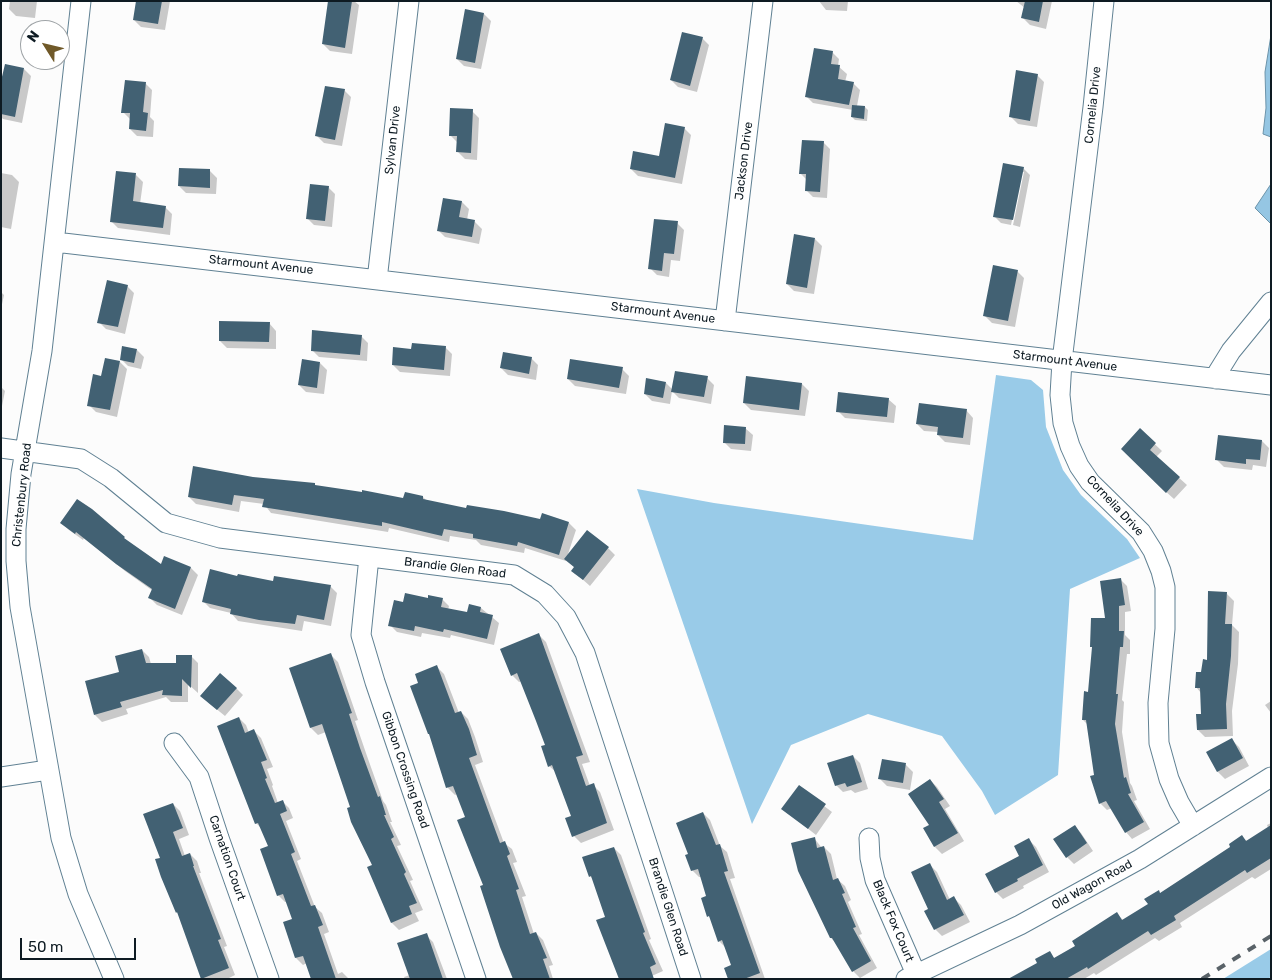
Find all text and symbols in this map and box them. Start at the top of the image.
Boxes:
north arrow [20,20,70,70]
text: N [23,27,43,46]
street label: Cornelia Drive [1082,66,1104,144]
street label: Sylvan Drive [382,105,404,175]
street label: Jackson Drive [732,121,756,201]
street label: Starmount Avenue [208,252,314,278]
street label: Starmount Avenue [610,299,716,327]
street label: Starmount Avenue [1012,347,1118,375]
street label: Christenbury Road [9,442,35,548]
street label: Cornelia Drive [1083,473,1147,539]
street label: Brandie Glen Road [403,555,507,581]
street label: Gibbon Crossing Road [378,710,432,830]
street label: Carnation Court [206,814,248,902]
street label: Brandie Glen Road [645,856,691,958]
street label: Old Wagon Road [1049,857,1135,913]
street label: Black Fox Court [869,878,917,964]
scale bar [22,928,139,960]
text: 50 m [28,938,63,956]

